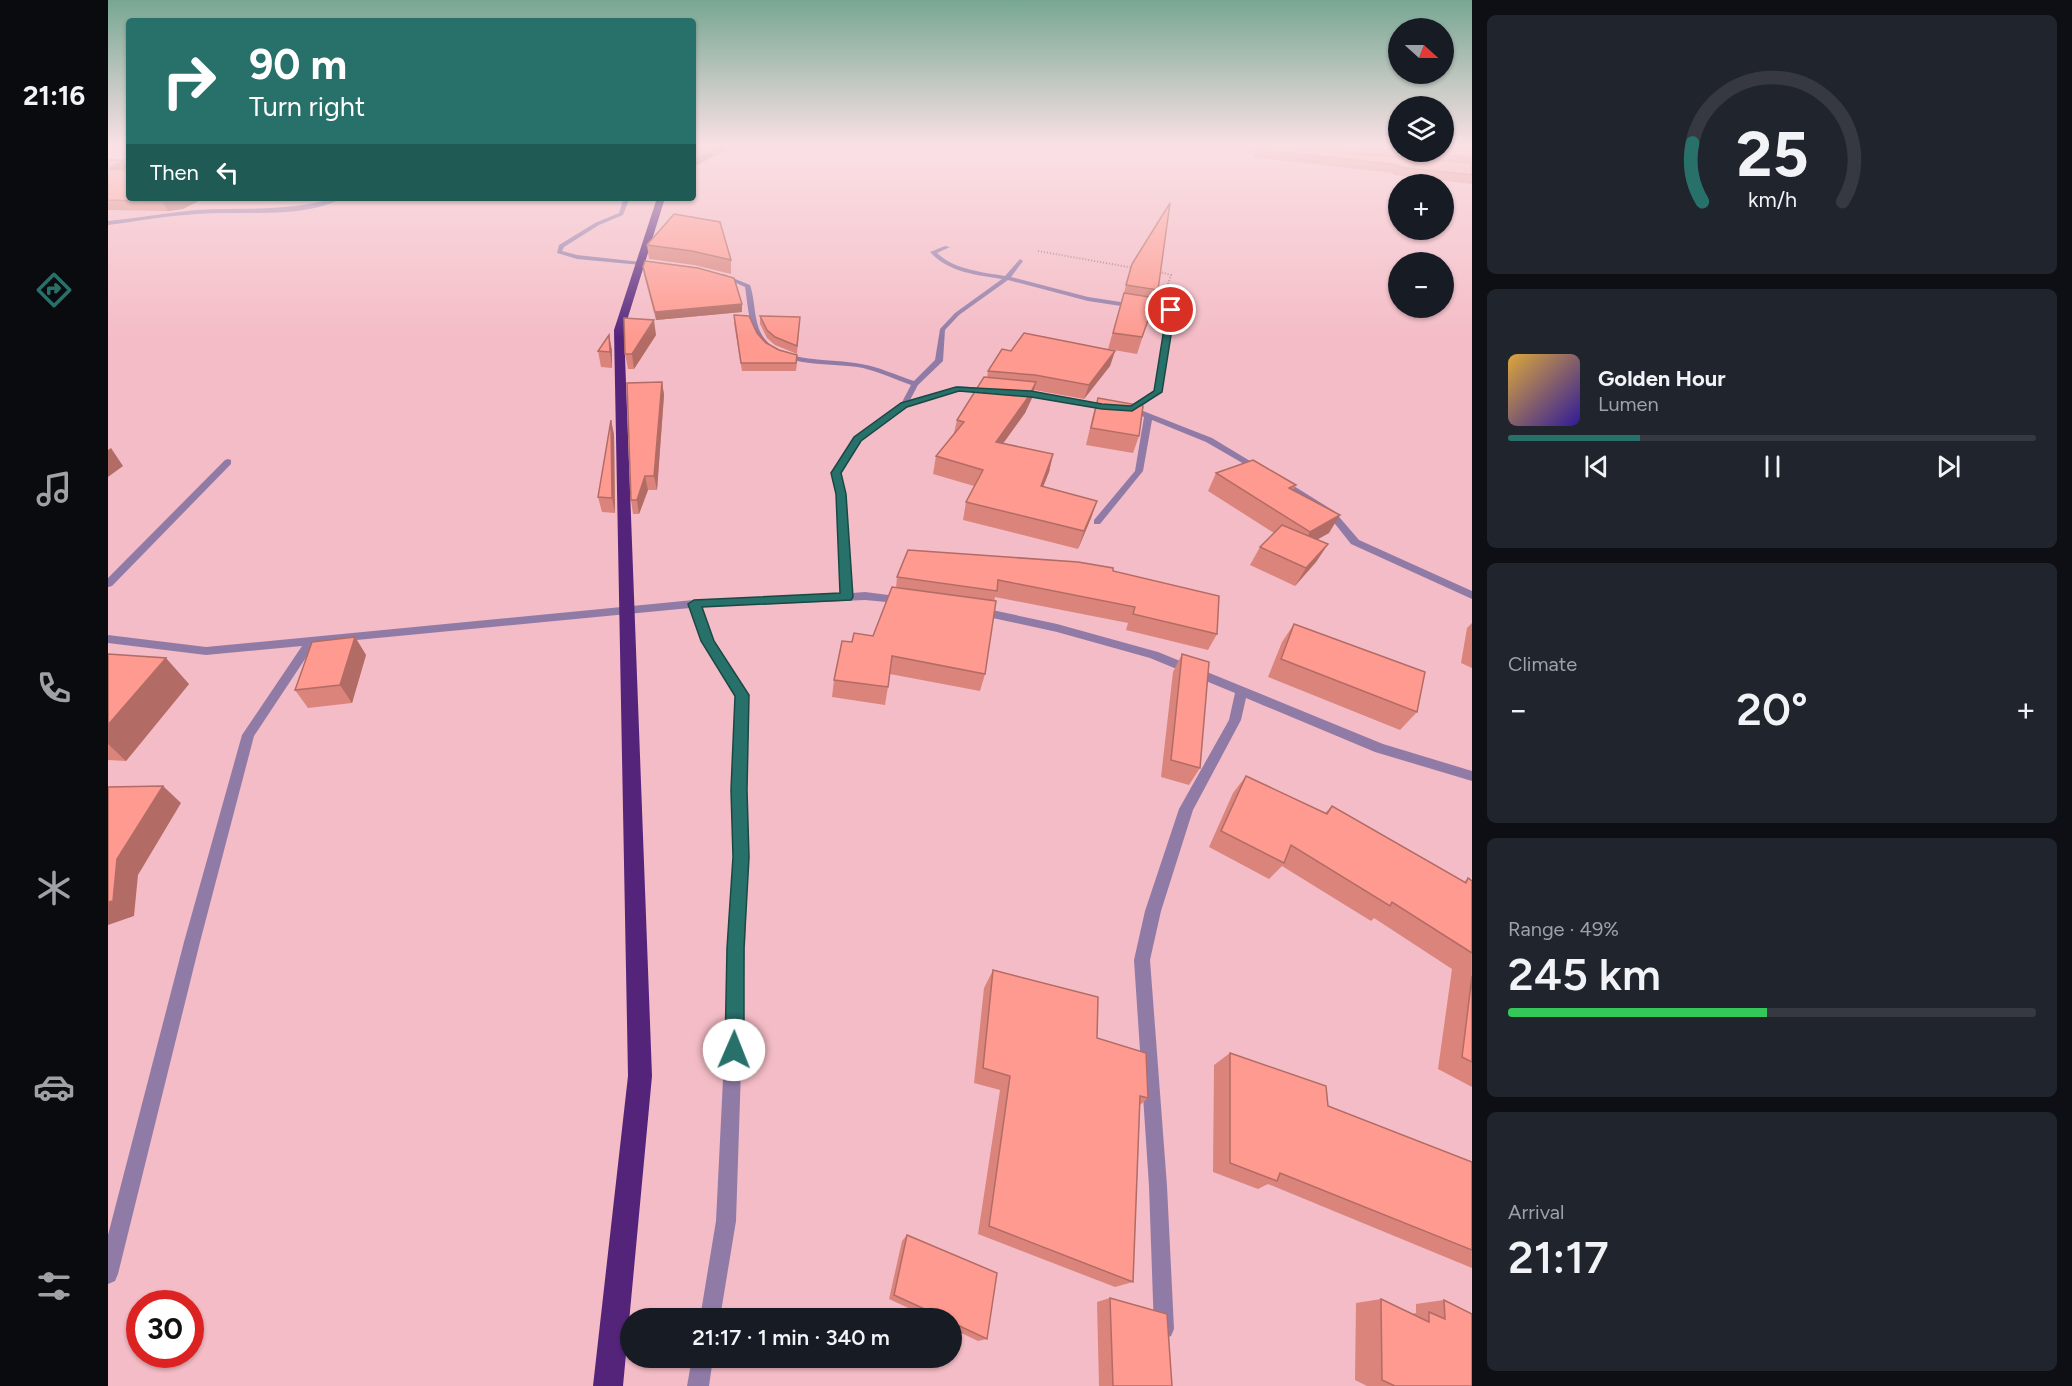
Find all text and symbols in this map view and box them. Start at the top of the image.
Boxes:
north arrow [1388,18,1454,84]
map controls [1388,18,1454,318]
text: 90 m [249,39,347,90]
icon: right [150,42,228,120]
text: 21:16 [23,79,85,112]
text: Turn right [249,90,365,123]
button: layers [1388,96,1454,162]
text: 25 [1736,117,1808,192]
icon: left [211,156,244,189]
text: Then [150,159,199,186]
button: + [1388,174,1454,240]
text: km/h [1748,187,1796,212]
button: − [1388,252,1454,318]
icon: directions [33,269,75,311]
pin [1145,284,1196,335]
icon: arrive [1154,293,1187,326]
text: Golden Hour [1598,365,1726,392]
text: Lumen [1598,392,1659,416]
icon: previous [1580,450,1613,483]
icon: pause [1756,450,1789,483]
icon: next [1932,450,1965,483]
icon: music [33,468,75,510]
text: Climate [1508,652,1577,676]
icon: phone [33,667,75,709]
text: 20° [1736,682,1808,736]
text: − [1508,690,1529,729]
text: + [2015,690,2036,729]
icon: climate [33,867,75,909]
text: Range · 49% [1508,917,1619,941]
text: 245 km [1508,947,1661,1001]
position arrow [702,1018,766,1082]
icon: car [33,1066,75,1108]
text: Arrival [1508,1200,1564,1224]
text: 21:17 [1508,1230,1609,1284]
icon: filters [33,1265,75,1307]
speed limit sign: 30 [126,1290,204,1368]
text: 21:17 · 1 min · 340 m [692,1324,890,1351]

